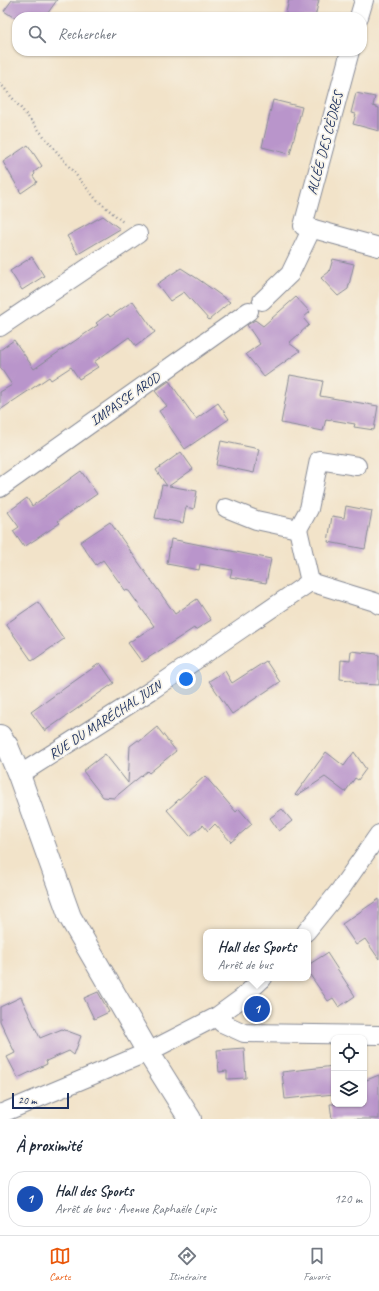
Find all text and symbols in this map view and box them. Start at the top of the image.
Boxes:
search box [12,12,367,56]
icon: search [26,23,48,45]
text: Rechercher [58,25,116,44]
street label: ALLÉE DES CÈDRES [303,88,347,196]
street label: IMPASSE AROD [87,368,165,429]
your location [176,669,196,689]
street label: RUE DU MARÉCHAL JUIN [45,676,166,763]
popup [203,929,311,981]
text: Hall des Sports [218,938,296,957]
text: Arrêt de bus [218,957,273,973]
pin: 1 [244,994,270,1024]
map controls [331,1035,367,1107]
button: locate [331,1035,367,1071]
button: layers [331,1071,367,1107]
scale bar [12,1091,69,1110]
text: 20 m [18,1093,37,1107]
text: À proximité [16,1135,81,1156]
text: Hall des Sports [55,1182,133,1201]
text: 1 [27,1191,33,1207]
text: 120 m [334,1191,362,1207]
text: Arrêt de bus · Avenue Raphaële Lupis [55,1201,216,1217]
tab: Carte [49,1245,71,1283]
tab: Itinéraire [169,1245,206,1283]
tab: Favoris [304,1245,330,1283]

